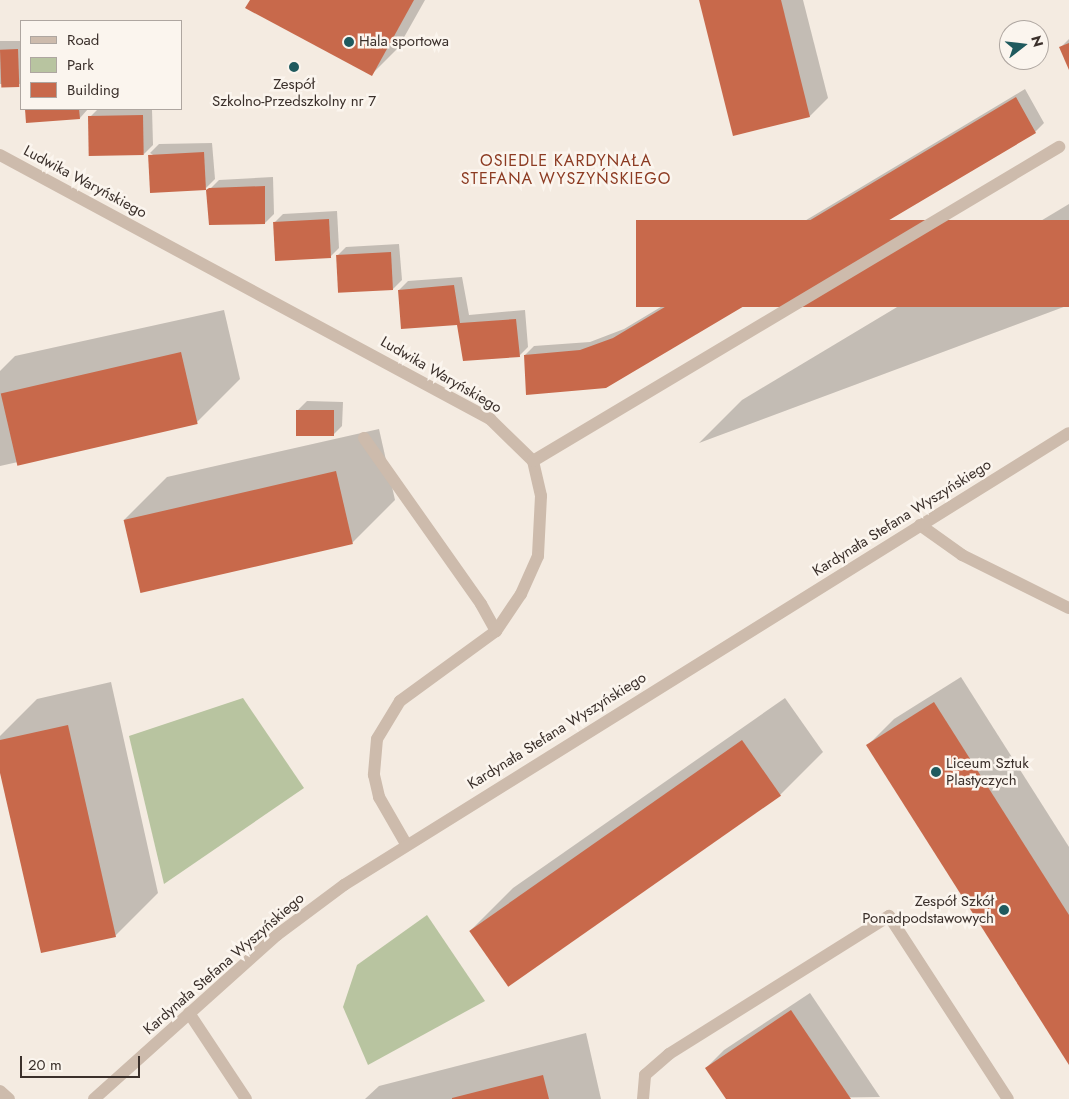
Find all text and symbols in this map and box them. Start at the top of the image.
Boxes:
legend [20,20,182,110]
north arrow [999,20,1049,70]
text: Road [67,29,99,51]
place label: Hala sportowa [359,33,449,51]
text: N [1026,33,1049,49]
marker: Hala sportowa [343,36,355,48]
text: Park [67,54,94,76]
marker: Zespół Szkolno-Przedszkolny nr 7 [288,61,300,73]
place label: Zespół Szkolno-Przedszkolny nr 7 [212,75,376,110]
text: Building [67,79,119,101]
street label: Ludwika Waryńskiego [20,142,150,222]
district label: OSIEDLE KARDYNAŁA STEFANA WYSZYŃSKIEGO [458,151,674,189]
street label: Ludwika Waryńskiego [377,333,505,417]
street label: Kardynała Stefana Wyszyńskiego [809,456,995,580]
street label: Kardynała Stefana Wyszyńskiego [464,669,650,793]
place label: Liceum Sztuk Plastyczych [946,754,1029,789]
marker: Liceum Sztuk Plastyczych [930,766,942,778]
street label: Kardynała Stefana Wyszyńskiego [140,889,308,1039]
place label: Zespół Szkół Ponadpodstawowych [862,892,994,927]
marker: Zespół Szkół Ponadpodstawowych [998,904,1010,916]
scale bar [22,1046,142,1078]
text: 20 m [28,1054,62,1076]

